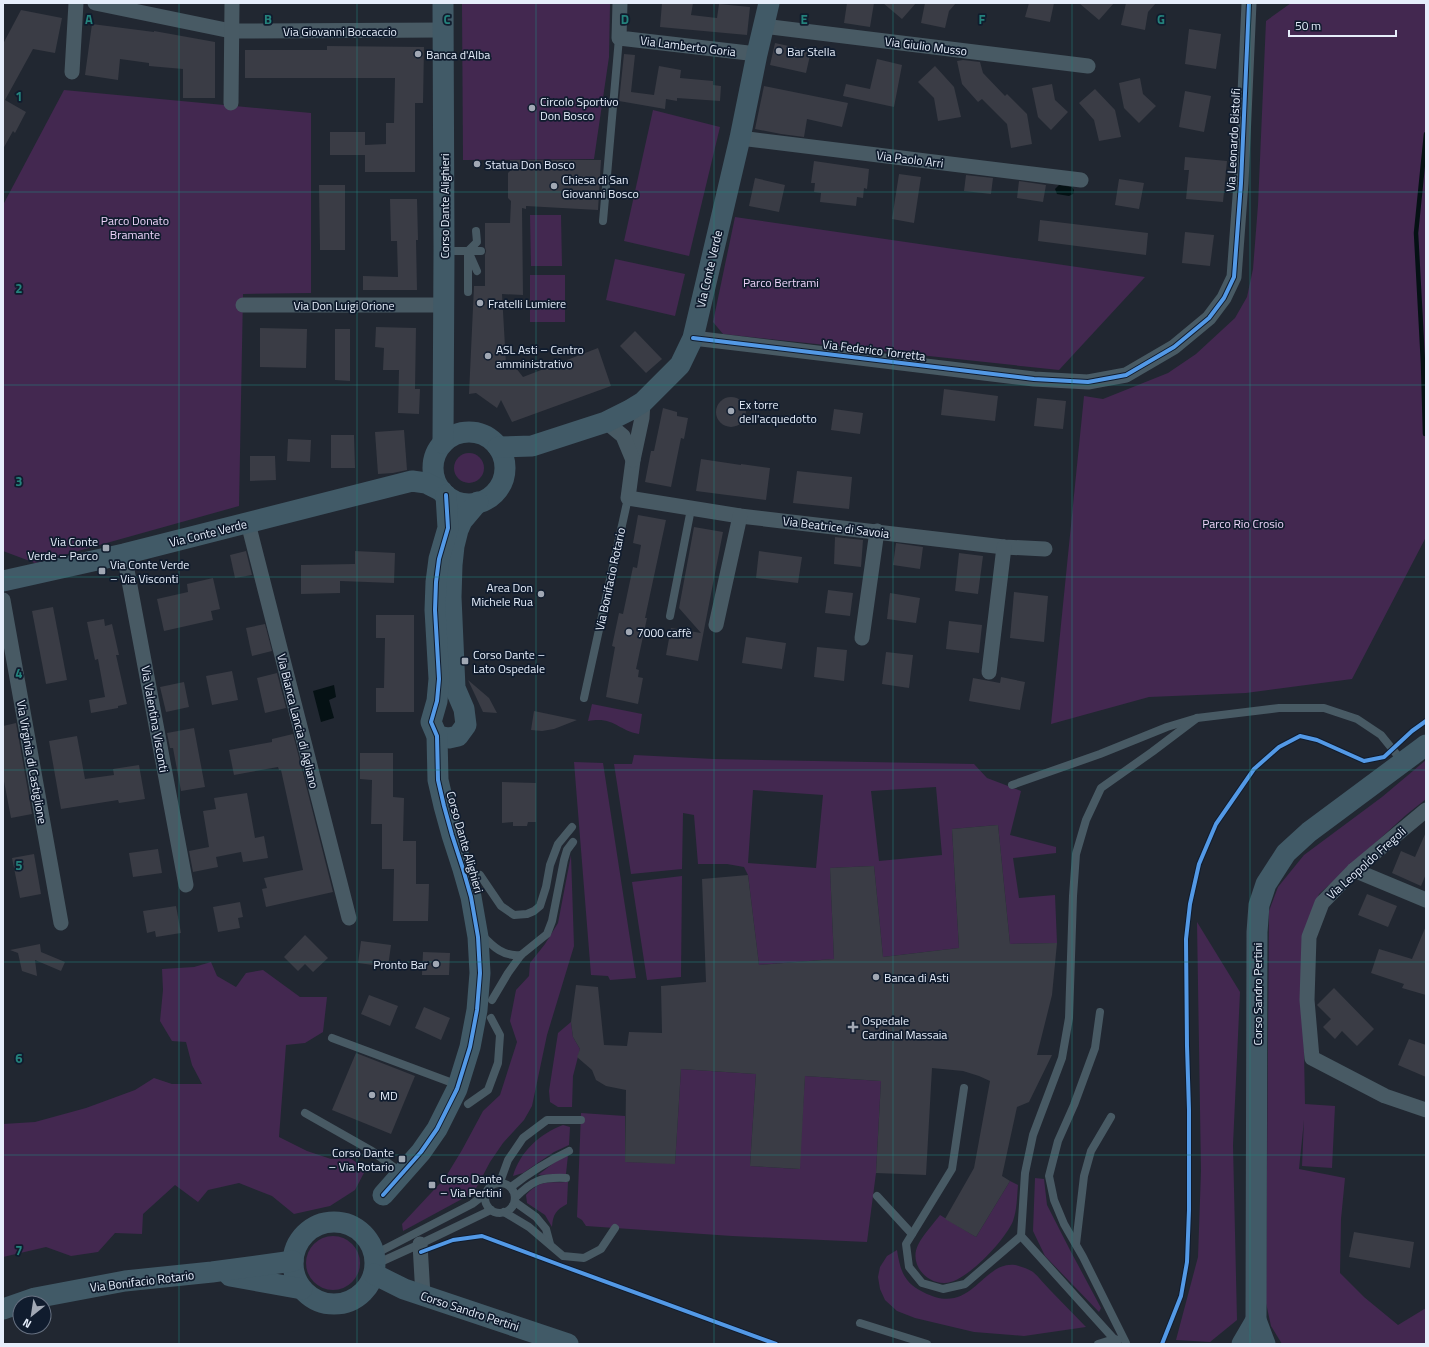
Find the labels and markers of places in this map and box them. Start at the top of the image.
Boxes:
place label: Bar Stella [787,42,835,61]
place label: Banca d'Alba [426,45,490,64]
marker: Bar Stella [774,46,784,56]
marker: Banca d'Alba [413,49,423,59]
place label: Circolo Sportivo Don Bosco [540,92,619,125]
marker: Circolo Sportivo Don Bosco [527,103,537,113]
place label: Statua Don Bosco [485,155,575,174]
marker: Statua Don Bosco [472,159,482,169]
place label: Chiesa di San Giovanni Bosco [562,170,639,203]
marker: Chiesa di San Giovanni Bosco [549,181,559,191]
place label: Fratelli Lumiere [488,294,566,313]
marker: Fratelli Lumiere [475,298,485,308]
place label: ASL Asti – Centro amministrativo [496,340,584,373]
marker: ASL Asti – Centro amministrativo [483,351,493,361]
place label: Ex torre dell'acquedotto [739,395,817,428]
marker: Ex torre dell'acquedotto [726,406,736,416]
place label: Via Conte Verde – Parco [27,532,98,565]
marker: Via Conte Verde – Parco [101,543,111,553]
place label: Via Conte Verde – Via Visconti [110,555,189,588]
marker: Via Conte Verde – Via Visconti [97,566,107,576]
place label: Area Don Michele Rua [471,578,533,611]
marker: Area Don Michele Rua [536,589,546,599]
place label: 7000 caffè [637,623,692,642]
marker: 7000 caffè [624,627,634,637]
place label: Corso Dante – Lato Ospedale [473,645,545,678]
marker: Corso Dante – Lato Ospedale [460,656,470,666]
place label: Pronto Bar [373,955,428,974]
marker: Pronto Bar [431,959,441,969]
place label: Banca di Asti [884,968,949,987]
marker: Banca di Asti [871,972,881,982]
place label: Ospedale Cardinal Massaia [862,1011,947,1044]
marker: Ospedale Cardinal Massaia [847,1021,859,1033]
place label: MD [380,1086,398,1105]
marker: MD [367,1090,377,1100]
place label: Corso Dante – Via Rotario [329,1143,394,1176]
marker: Corso Dante – Via Rotario [397,1154,407,1164]
place label: Corso Dante – Via Pertini [440,1169,502,1202]
marker: Corso Dante – Via Pertini [427,1180,437,1190]

